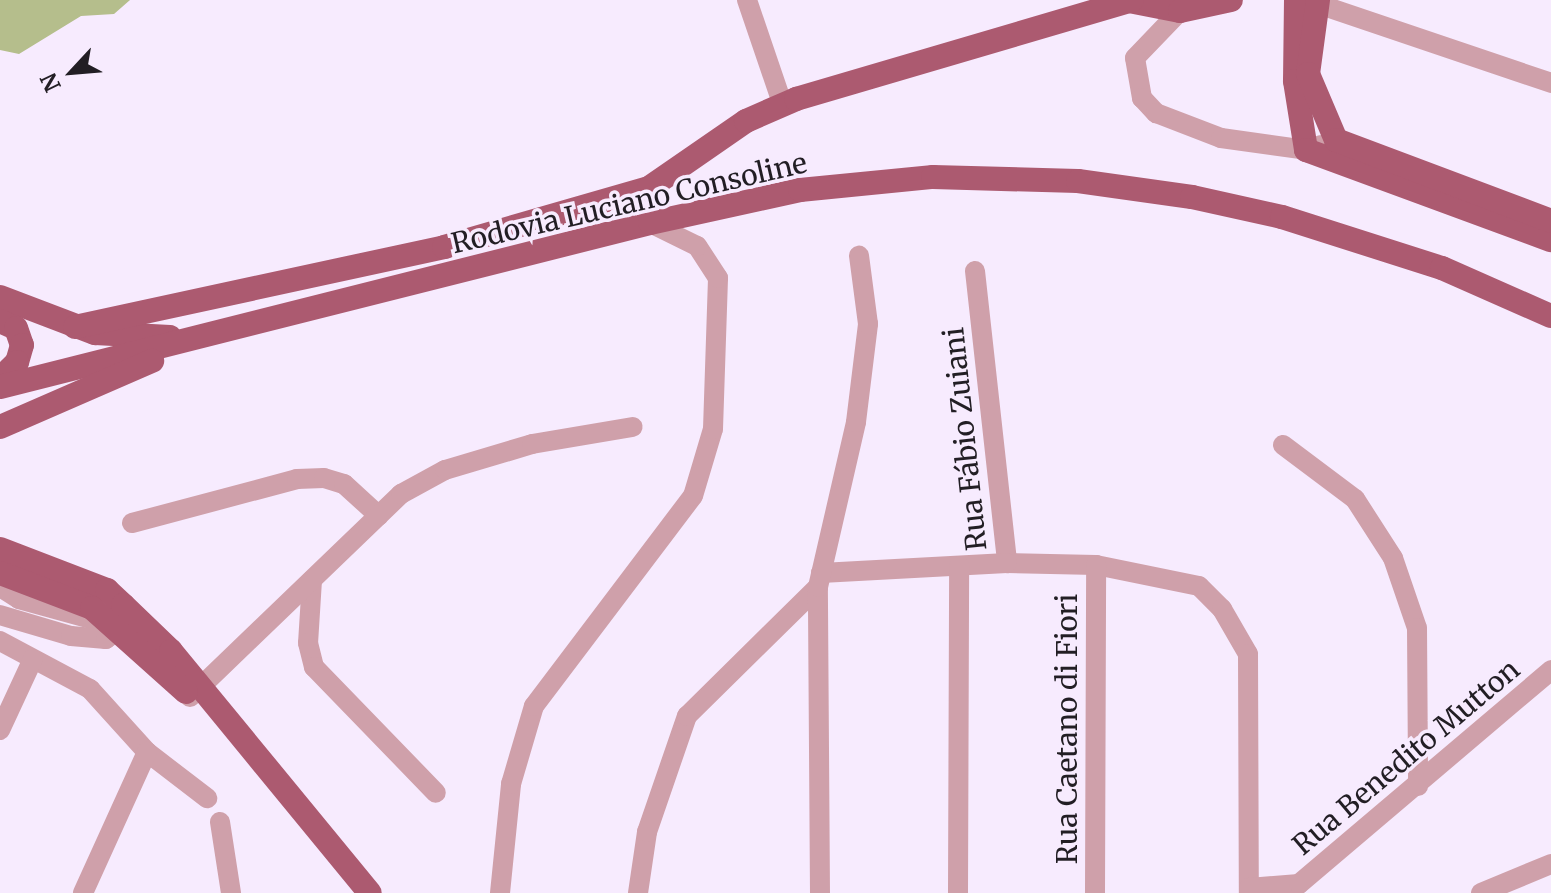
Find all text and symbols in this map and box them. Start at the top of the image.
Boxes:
north arrow [32,32,112,112]
text: N [34,69,67,96]
street label: Rodovia Luciano Consoline [448,146,810,260]
street label: Rua Fábio Zuiani [937,326,993,552]
street label: Rua Caetano di Fiori [1050,594,1084,864]
street label: Rua Benedito Mutton [1286,652,1526,862]

